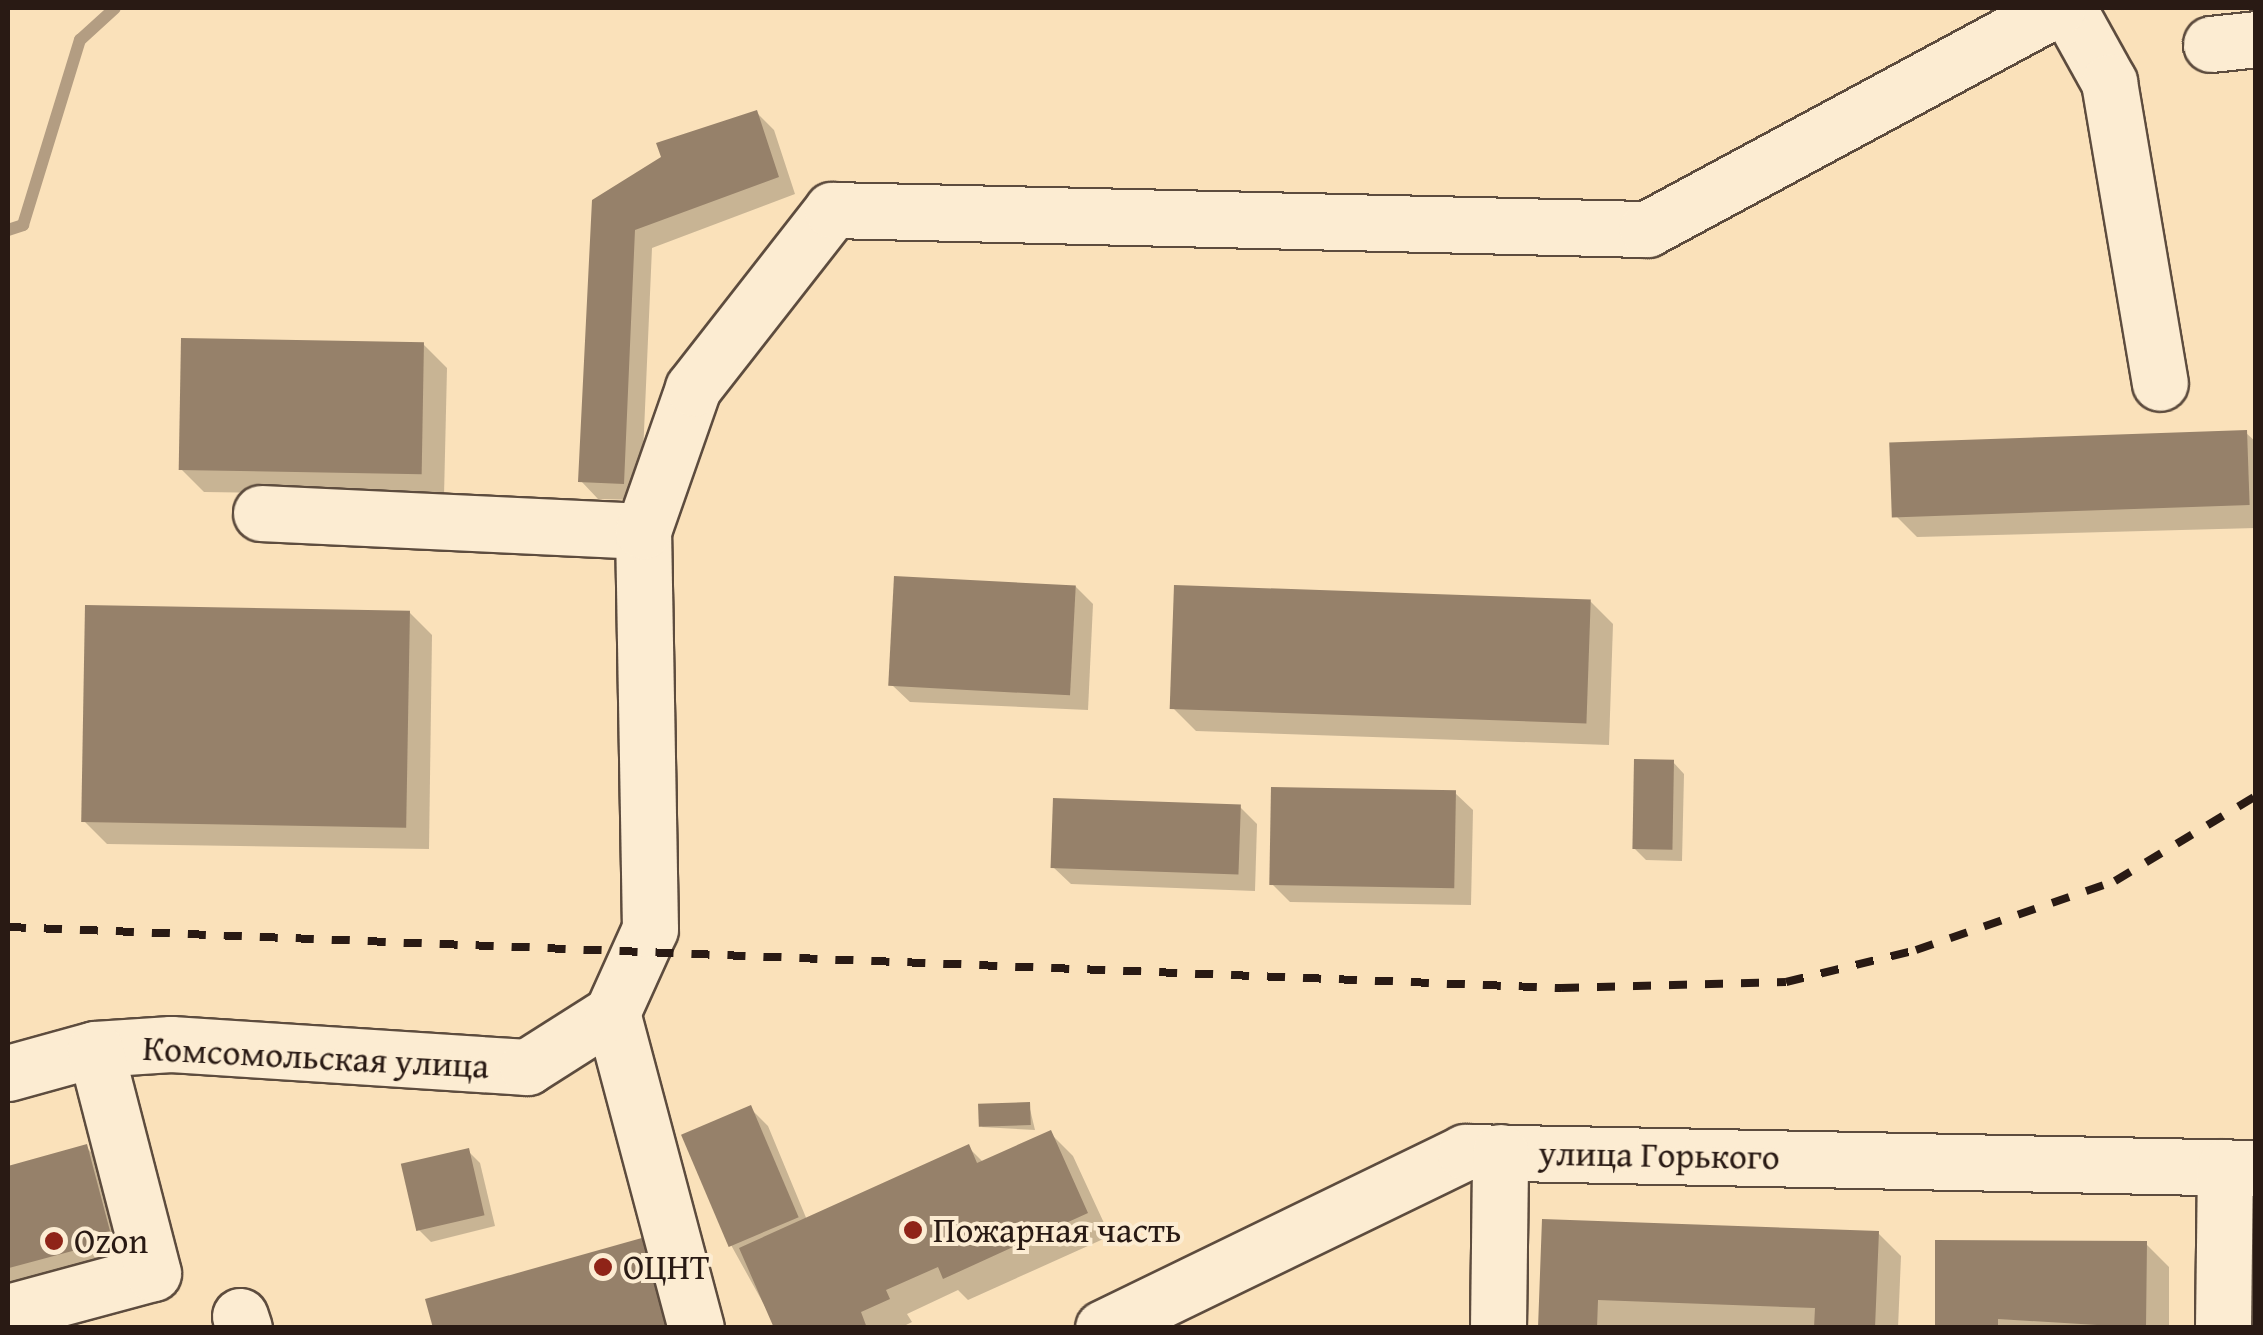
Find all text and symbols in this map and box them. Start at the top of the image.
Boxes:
street label: Комсомольская улица [142,1027,490,1087]
street label: улица Горького [1538,1132,1780,1178]
place label: Пожарная часть [933,1209,1181,1251]
marker: Пожарная часть [902,1219,924,1241]
place label: Ozon [74,1220,148,1262]
marker: Ozon [43,1230,65,1252]
place label: ОЦНТ [623,1246,710,1288]
marker: ОЦНТ [592,1256,614,1278]

